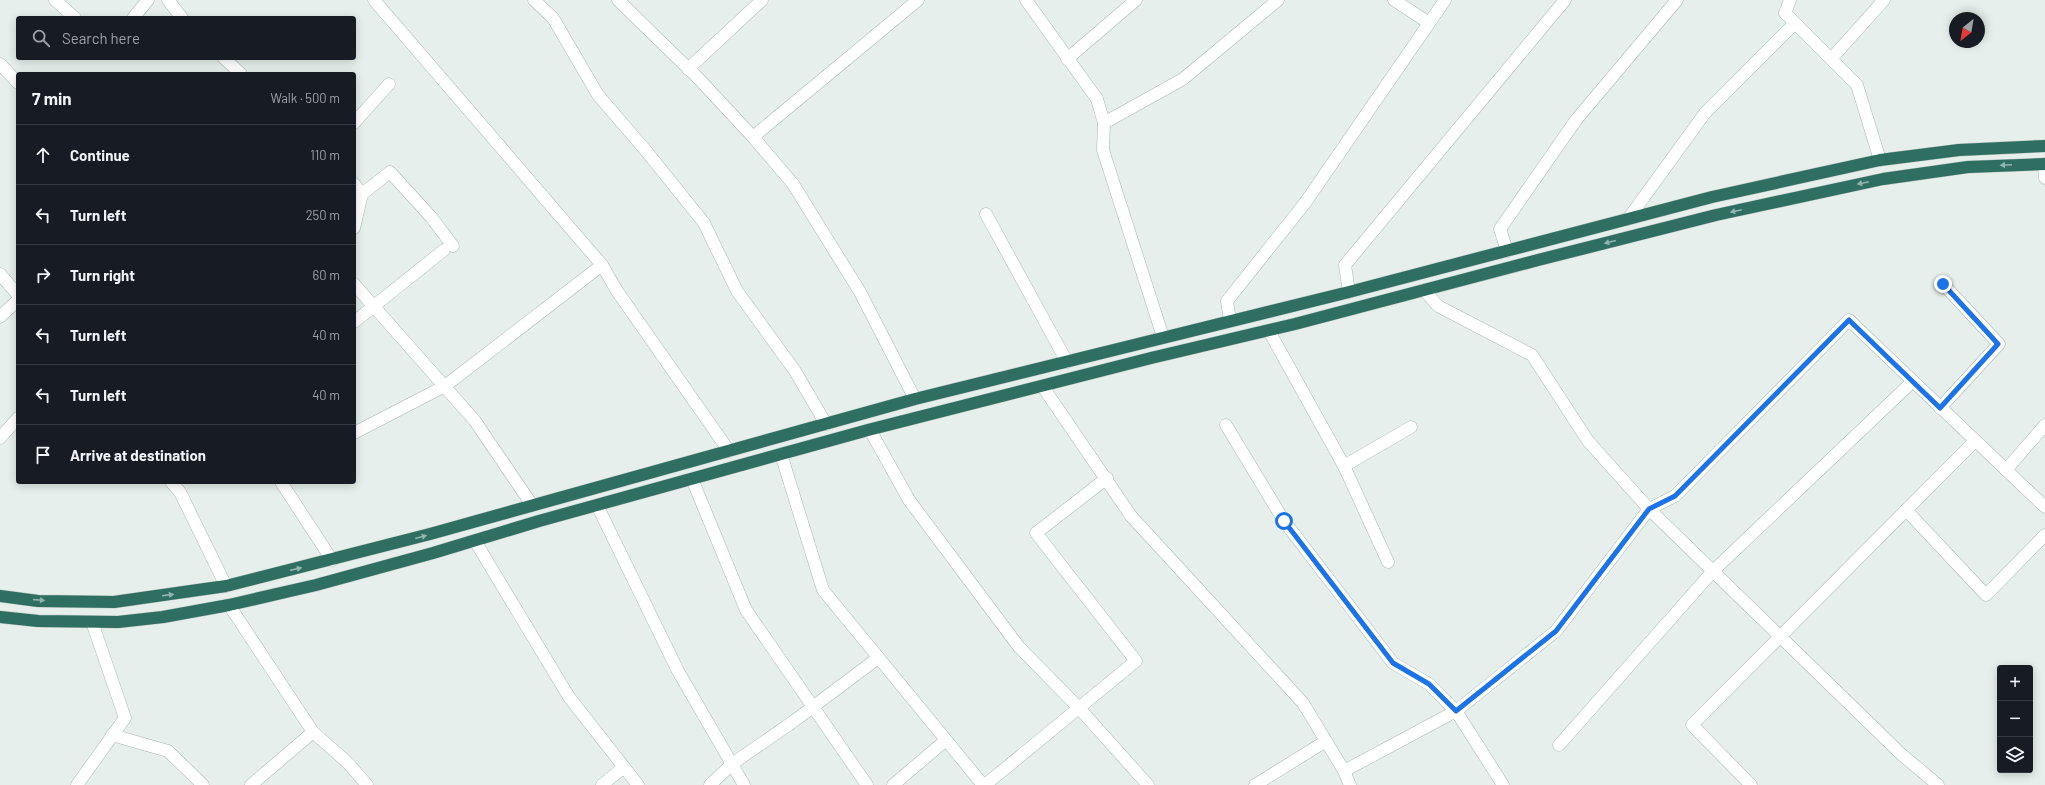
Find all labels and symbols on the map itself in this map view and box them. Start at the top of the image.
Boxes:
north arrow [1949,12,1985,48]
one-way arrow [2000,162,2012,169]
one-way arrow [1857,181,1870,187]
one-way arrow [1730,208,1743,214]
one-way arrow [1604,239,1616,245]
route end [1934,275,1952,293]
route start [1275,512,1293,530]
one-way arrow [415,533,428,539]
one-way arrow [289,566,302,572]
one-way arrow [162,591,174,598]
one-way arrow [33,597,45,604]

